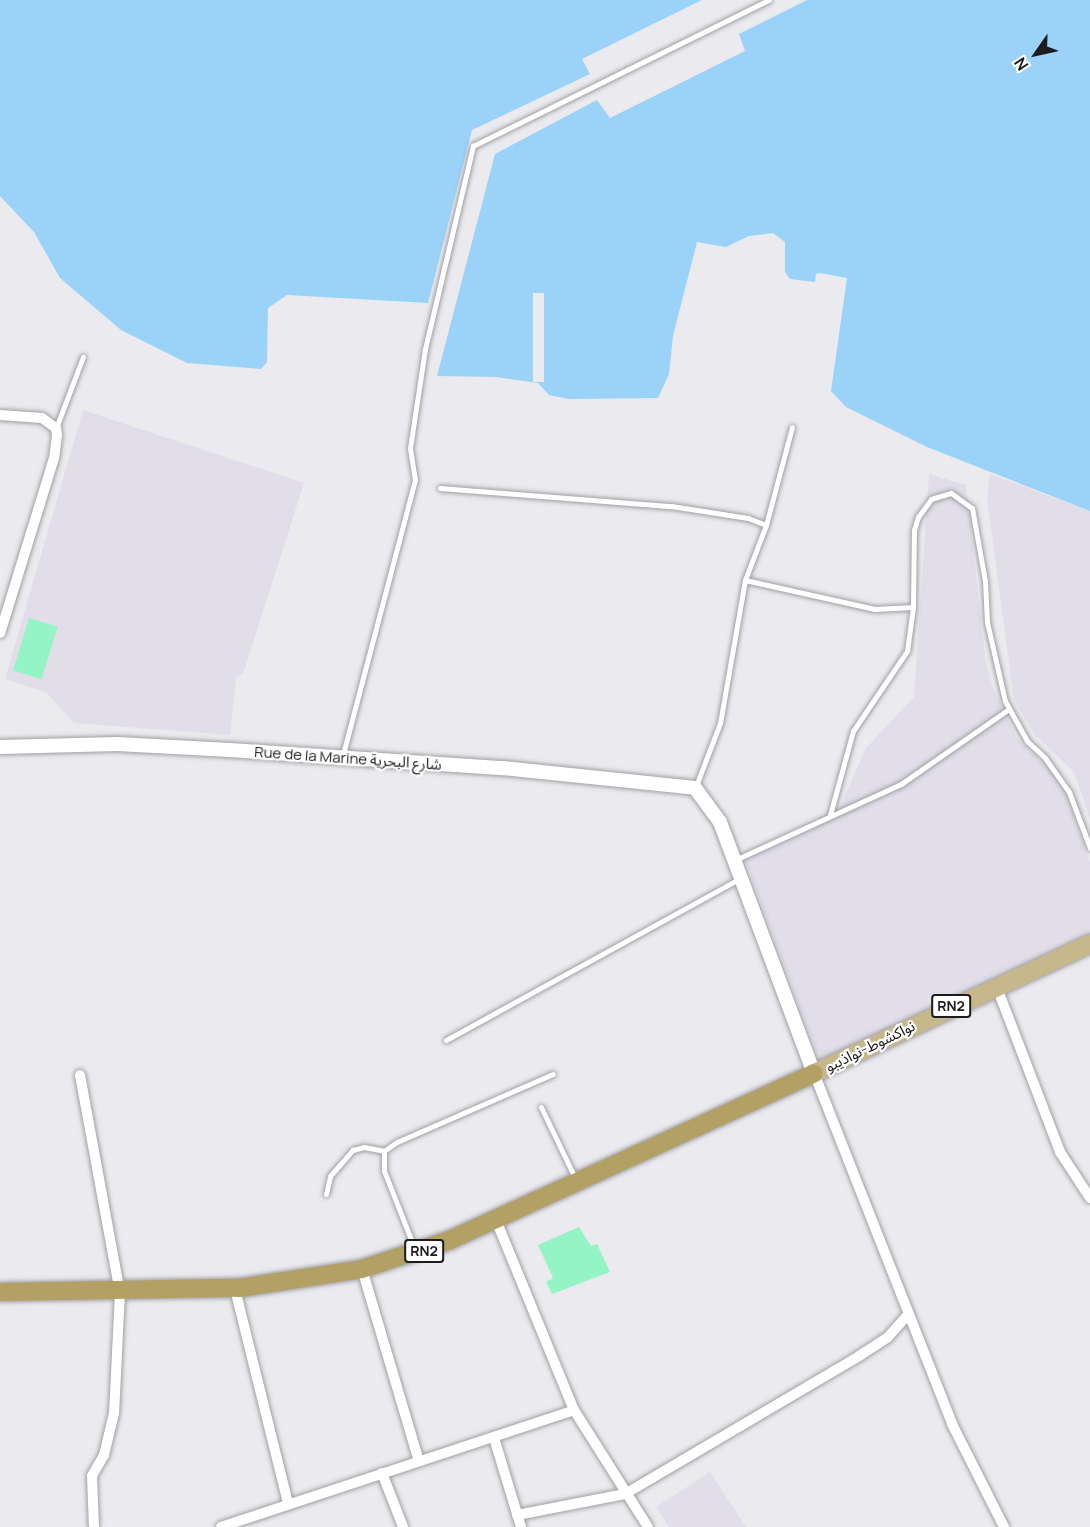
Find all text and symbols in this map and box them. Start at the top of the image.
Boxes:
north arrow [1006,24,1066,84]
text: N [1009,53,1033,75]
street label: Rue de la Marine شارع البحرية [254,742,442,774]
road number: RN2 [930,995,972,1017]
street label: نواكشوط-نواذيبو [822,1017,918,1075]
road number: RN2 [403,1240,445,1262]

